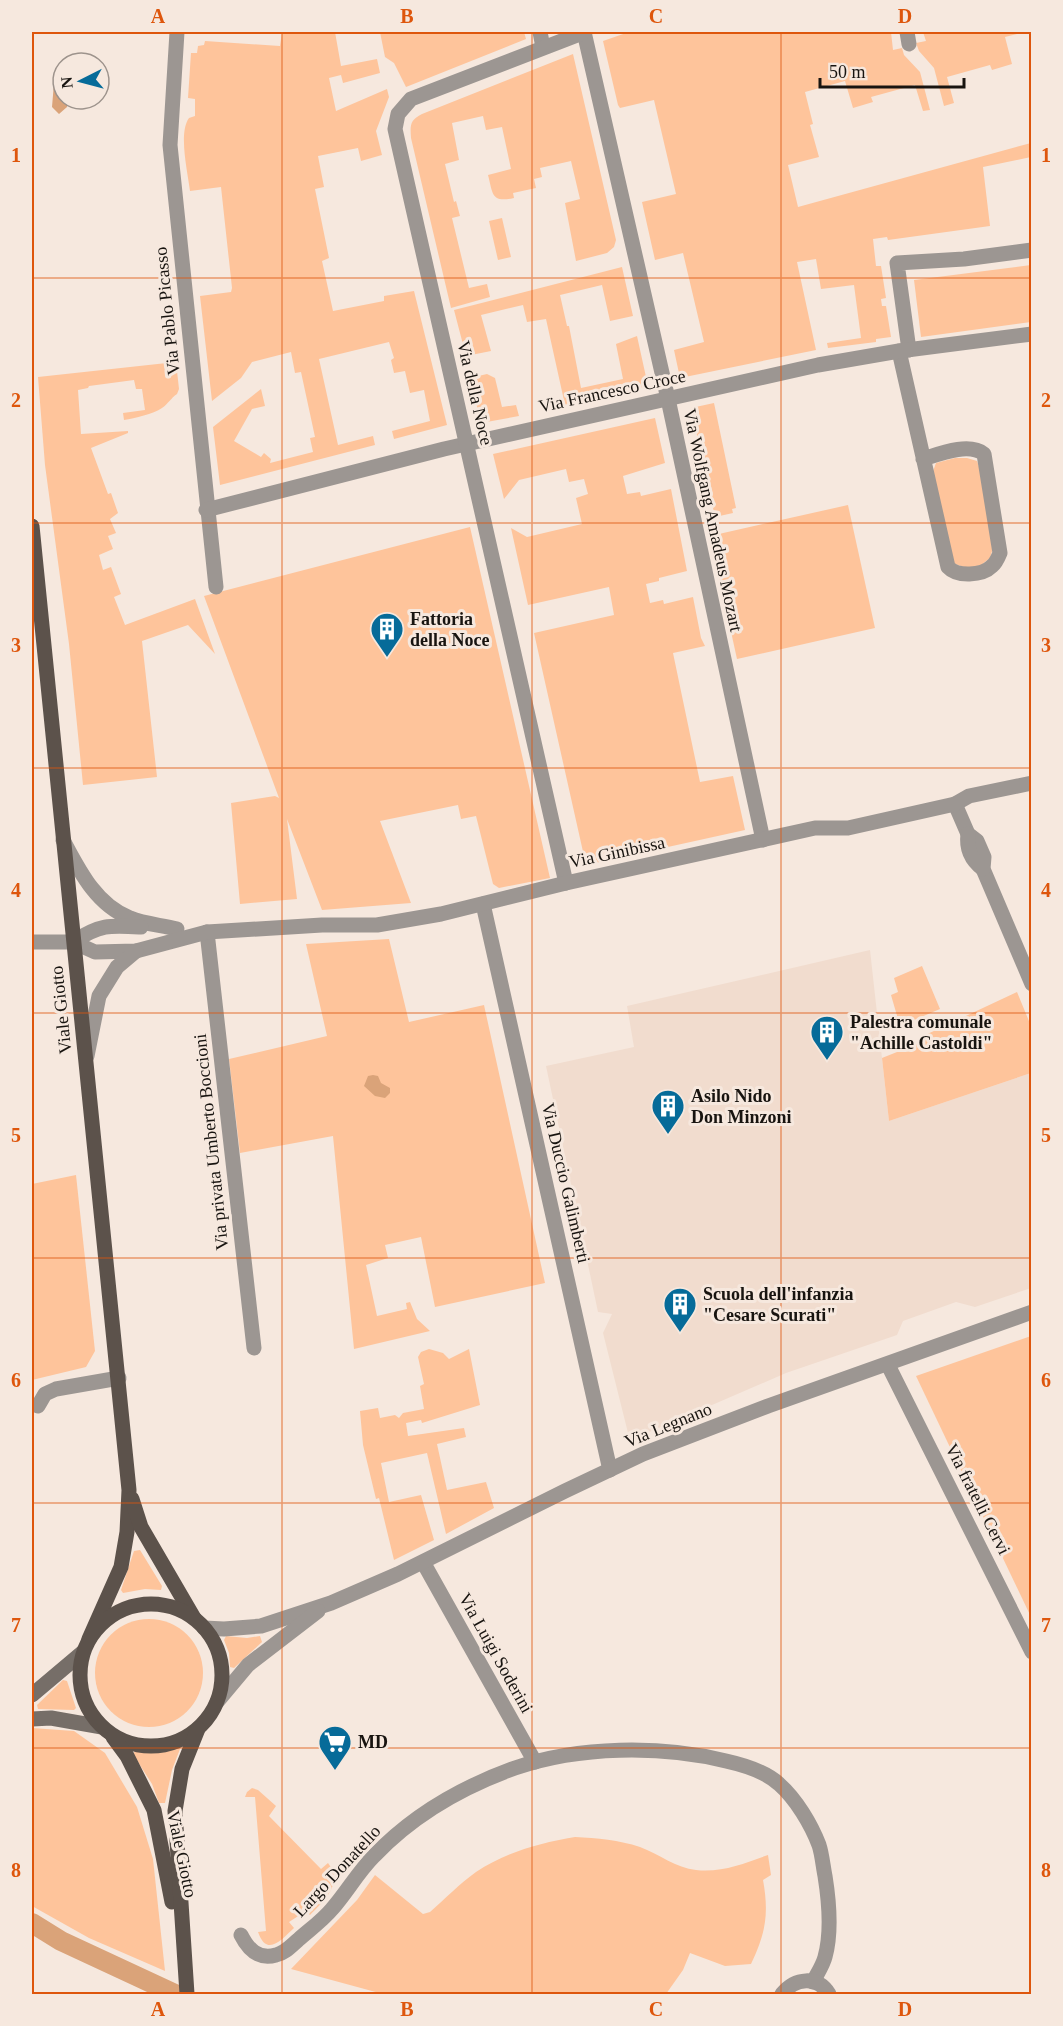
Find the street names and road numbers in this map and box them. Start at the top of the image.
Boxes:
street label: Via Pablo Picasso [150,246,184,376]
street label: Via della Noce [453,339,497,447]
street label: Via Francesco Croce [537,366,687,416]
street label: Via Wolfgang Amadeus Mozart [680,407,746,633]
street label: Via Ginibissa [567,832,667,872]
street label: Viale Giotto [46,965,76,1055]
street label: Via privata Umberto Boccioni [190,1033,232,1251]
street label: Via Duccio Galimberti [538,1101,594,1265]
street label: Via Legnano [621,1398,715,1452]
street label: Via fratelli Cervi [941,1440,1015,1558]
street label: Via Luigi Soderini [455,1590,537,1716]
street label: Viale Giotto [163,1809,201,1899]
street label: Largo Donatello [289,1821,385,1921]

